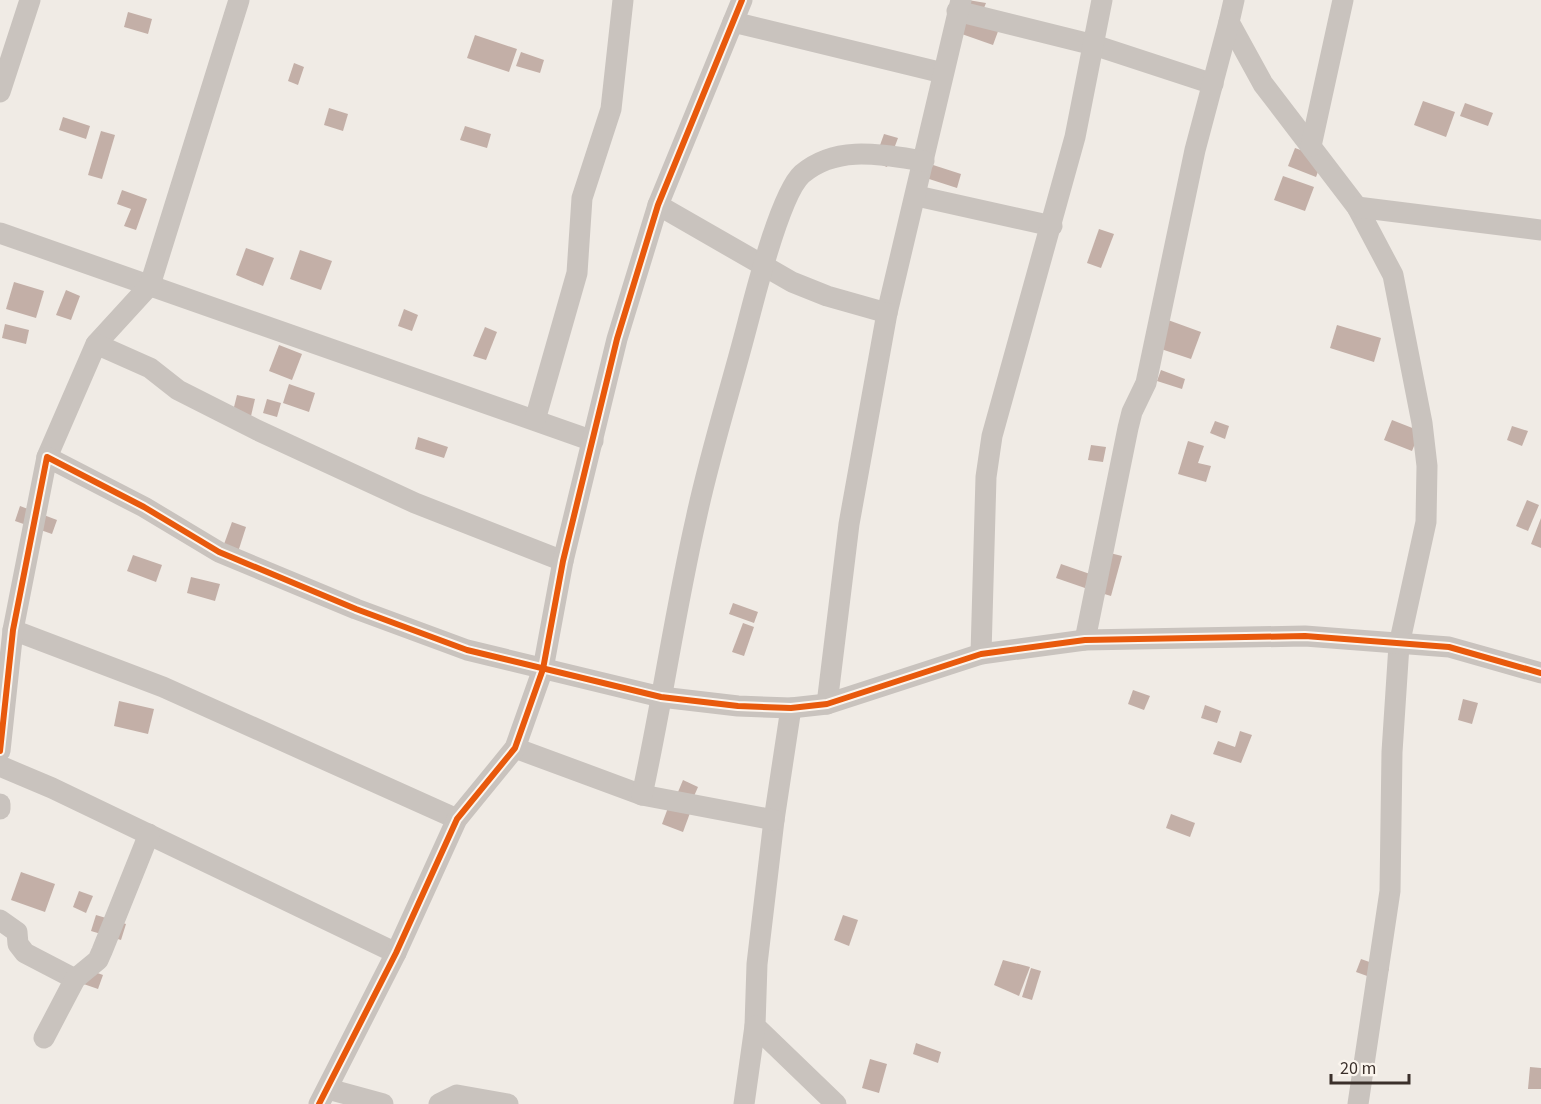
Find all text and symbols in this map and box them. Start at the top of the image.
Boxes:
scale bar [1331,1047,1409,1085]
text: 20 m [1340,1056,1376,1081]

